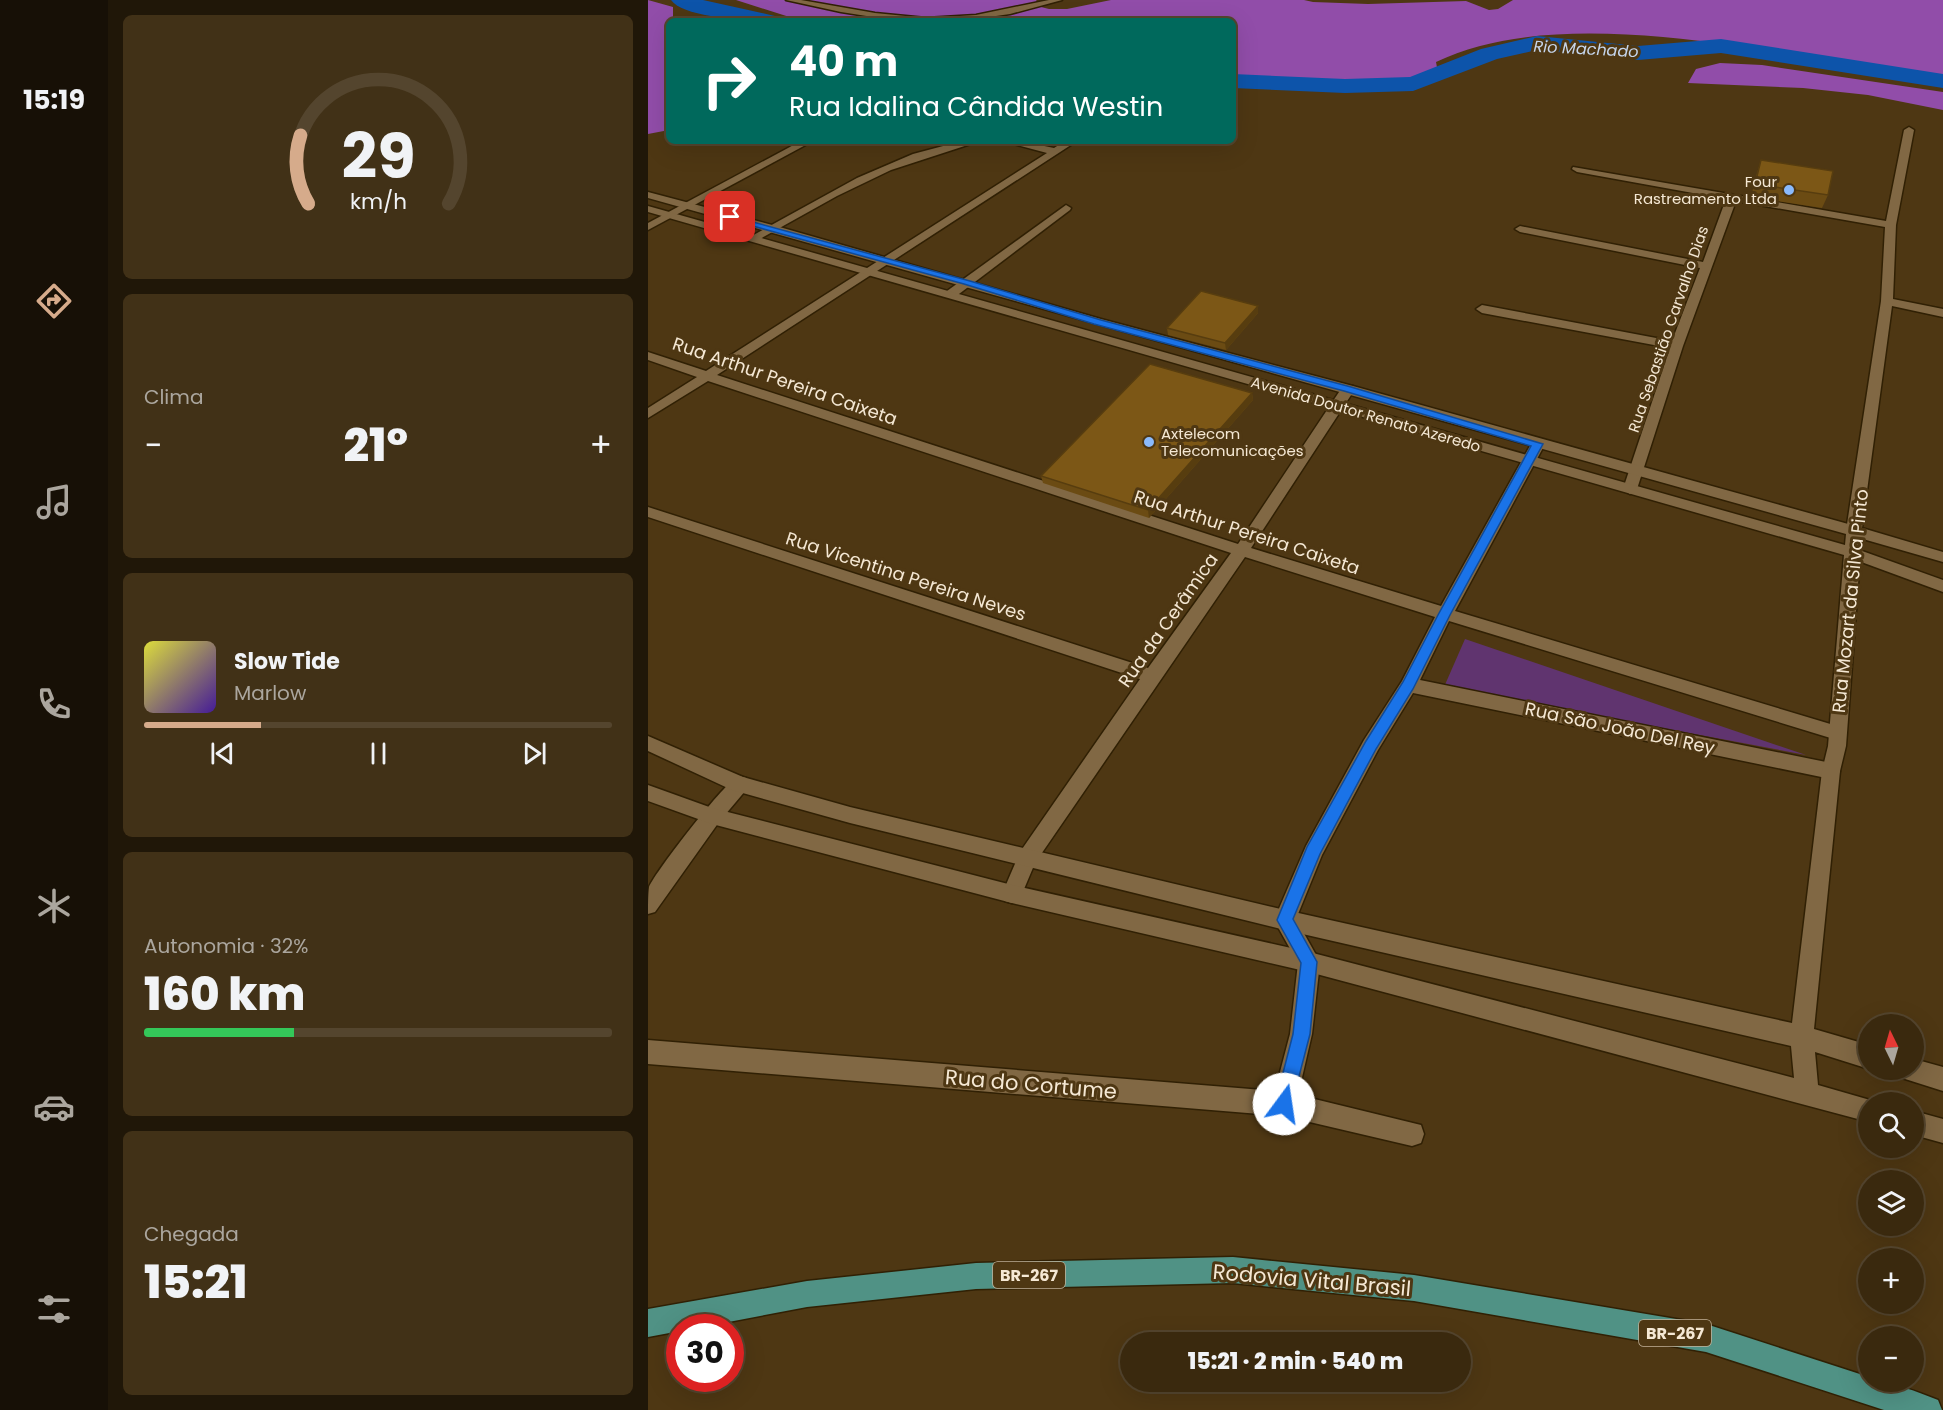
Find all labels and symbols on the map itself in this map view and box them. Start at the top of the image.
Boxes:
water label: Rio Machado [1533,35,1639,63]
place label: Four Rastreamento Ltda [1634,171,1777,209]
marker: Four Rastreamento Ltda [1782,183,1796,197]
pin [704,191,755,242]
street label: Rua Sebastião Carvalho Dias [1623,223,1713,435]
street label: Rua Arthur Pereira Caixeta [669,331,901,431]
street label: Avenida Doutor Renato Azeredo [1249,371,1483,457]
place label: Axtelecom Telecomunicações [1161,423,1304,461]
marker: Axtelecom Telecomunicações [1142,435,1156,449]
street label: Rua Arthur Pereira Caixeta [1131,484,1363,580]
street label: Rua Mozart da Silva Pinto [1826,488,1874,714]
street label: Rua Vicentina Pereira Neves [783,525,1029,627]
street label: Rua da Cerâmica [1112,548,1224,692]
street label: Rua São João Del Rey [1523,696,1717,760]
north arrow [1858,1014,1924,1080]
street label: Rua do Cortume [944,1062,1118,1106]
position arrow [1252,1072,1316,1136]
street label: Rodovia Vital Brasil [1212,1257,1412,1303]
road number: BR-267 [993,1262,1065,1288]
speed limit sign: 30 [666,1314,744,1392]
road number: BR-267 [1639,1320,1711,1346]

